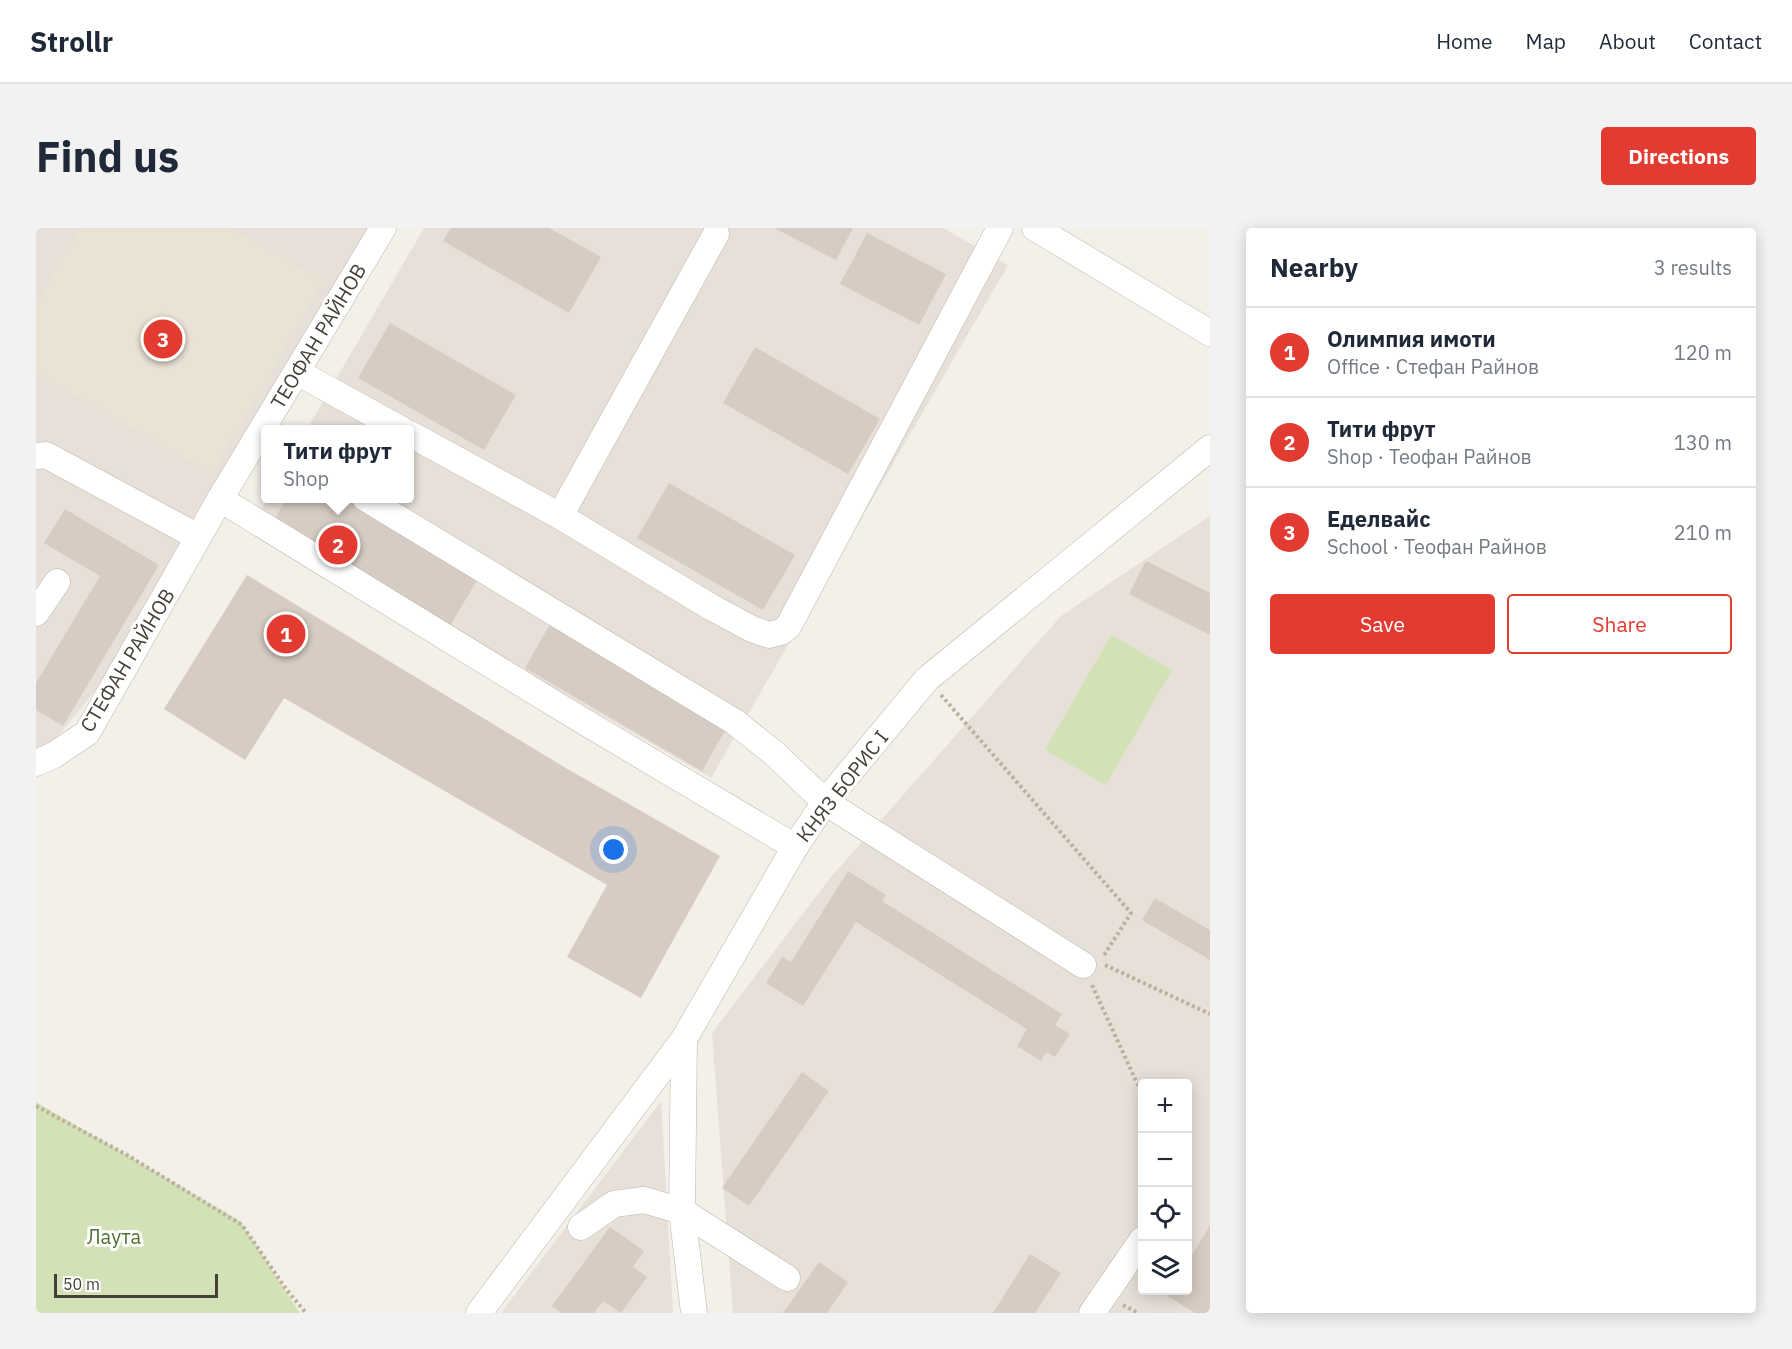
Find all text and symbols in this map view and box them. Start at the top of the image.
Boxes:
text: Strollr [30,23,113,60]
text: Home [1436,27,1493,55]
text: Map [1526,27,1566,55]
text: About [1599,27,1656,55]
text: Contact [1689,27,1762,55]
button: Directions [1601,127,1756,185]
text: Find us [36,129,179,184]
text: Nearby [1270,250,1358,284]
text: 3 results [1654,254,1732,281]
street label: ТЕОФАН РАЙНОВ [264,258,372,414]
pin: 3 [144,316,182,362]
text: Олимпия имоти [1327,324,1496,353]
text: 1 [1284,339,1296,366]
text: 120 m [1674,339,1732,366]
text: Office · Стефан Райнов [1327,353,1539,380]
text: Тити фрут [1327,414,1436,443]
popup [261,425,414,503]
text: 2 [1284,429,1296,456]
text: 130 m [1674,429,1732,456]
text: Тити фрут [283,436,392,465]
text: Shop · Теофан Райнов [1327,443,1532,470]
text: Shop [283,465,329,492]
text: Еделвайс [1327,504,1431,533]
text: 3 [1284,519,1296,546]
text: 210 m [1674,519,1732,546]
pin: 2 [318,522,358,568]
text: School · Теофан Райнов [1327,533,1547,560]
street label: СТЕФАН РАЙНОВ [73,583,181,737]
button: Save [1270,594,1495,654]
button: Share [1507,594,1732,654]
pin: 1 [266,612,306,656]
street label: КНЯЗ БОРИС I [790,724,894,848]
your location [599,835,628,864]
map controls [1138,1079,1192,1295]
button: + [1138,1079,1192,1133]
button: − [1138,1133,1192,1187]
button: locate [1138,1187,1192,1241]
park label: Лаута [87,1223,141,1250]
button: layers [1138,1241,1192,1295]
scale bar [54,1271,218,1298]
text: 50 m [63,1274,100,1294]

